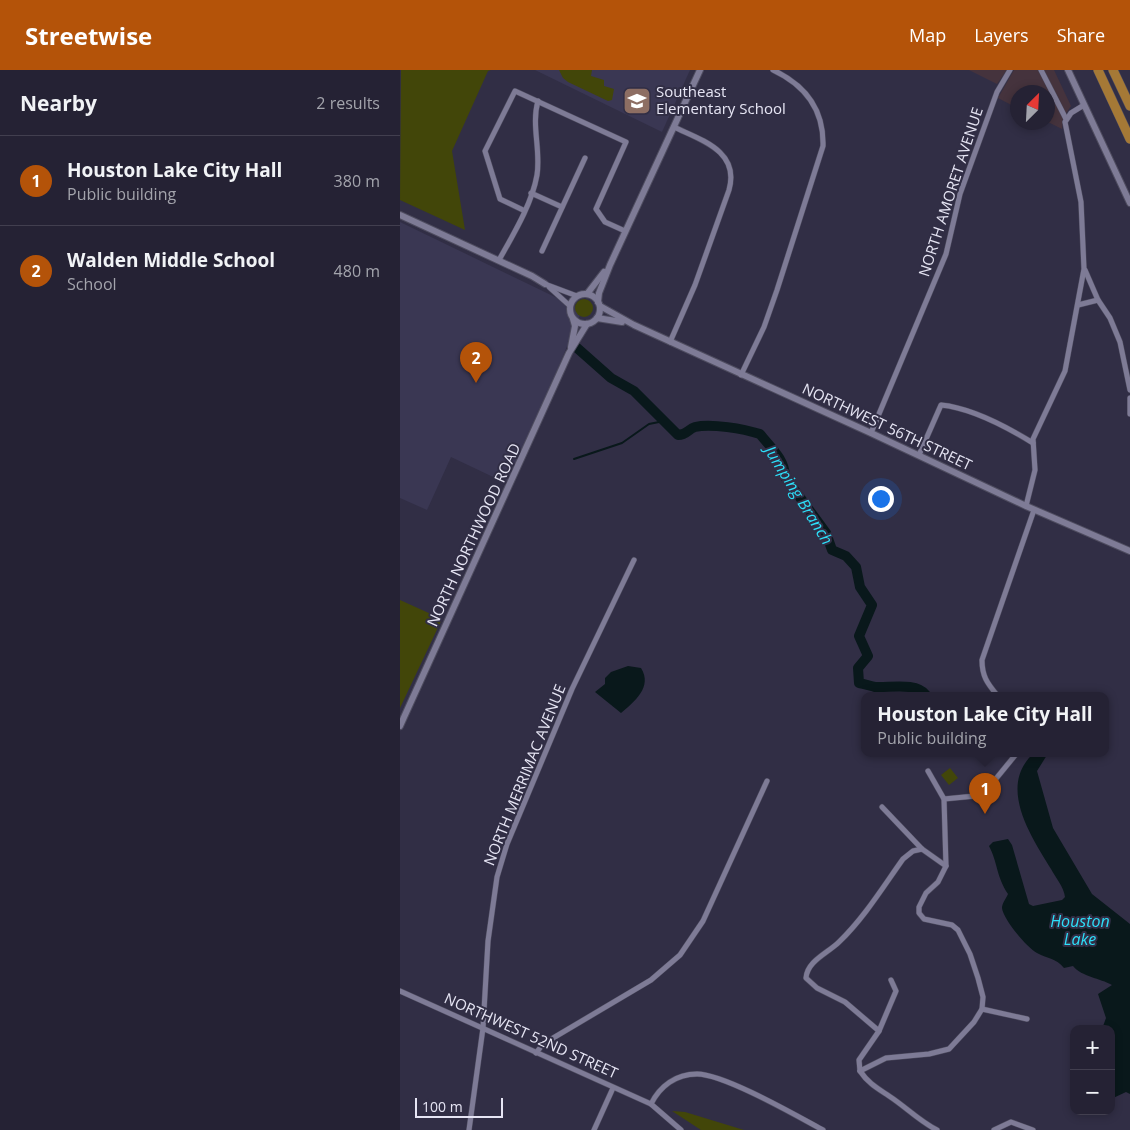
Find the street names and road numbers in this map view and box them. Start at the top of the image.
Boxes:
street label: NORTH AMORET AVENUE [913,104,987,279]
street label: NORTHWEST 56TH STREET [799,378,976,475]
street label: NORTH NORTHWOOD ROAD [422,440,524,630]
street label: NORTH MERRIMAC AVENUE [479,681,570,868]
street label: NORTHWEST 52ND STREET [441,988,622,1083]

